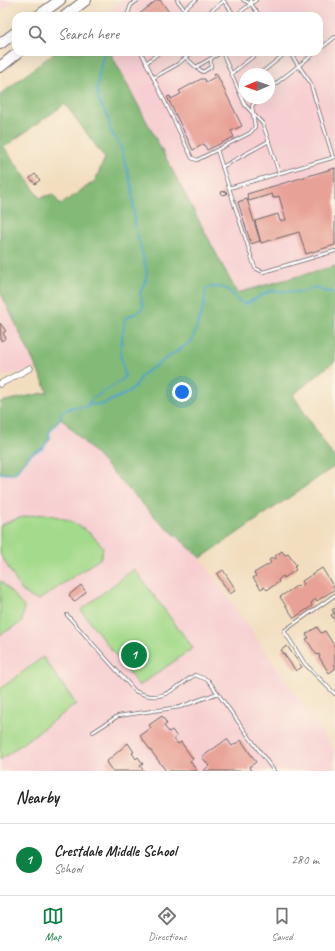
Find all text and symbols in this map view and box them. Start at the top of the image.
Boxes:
search box [12,12,323,56]
icon: search [26,23,48,45]
text: Search here [58,25,119,44]
north arrow [239,68,275,104]
your location [172,382,192,402]
pin: 1 [121,640,147,670]
text: Nearby [16,787,59,808]
text: Crestdale Middle School [54,842,176,861]
text: 1 [26,852,32,868]
text: 280 m [291,852,319,868]
text: School [54,861,82,877]
tab: Map [42,905,64,943]
tab: Directions [148,905,187,943]
tab: Saved [271,905,293,943]

